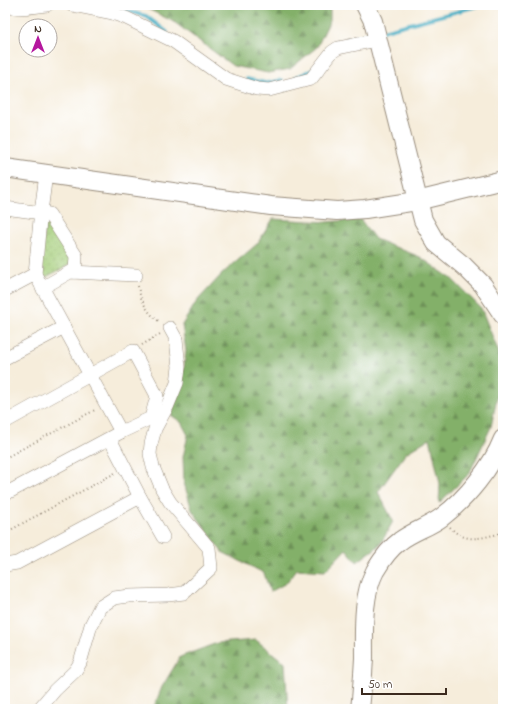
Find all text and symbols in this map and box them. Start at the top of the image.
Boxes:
north arrow [18,18,58,58]
text: N [34,21,42,37]
scale bar [362,670,446,696]
text: 50 m [368,676,392,694]

